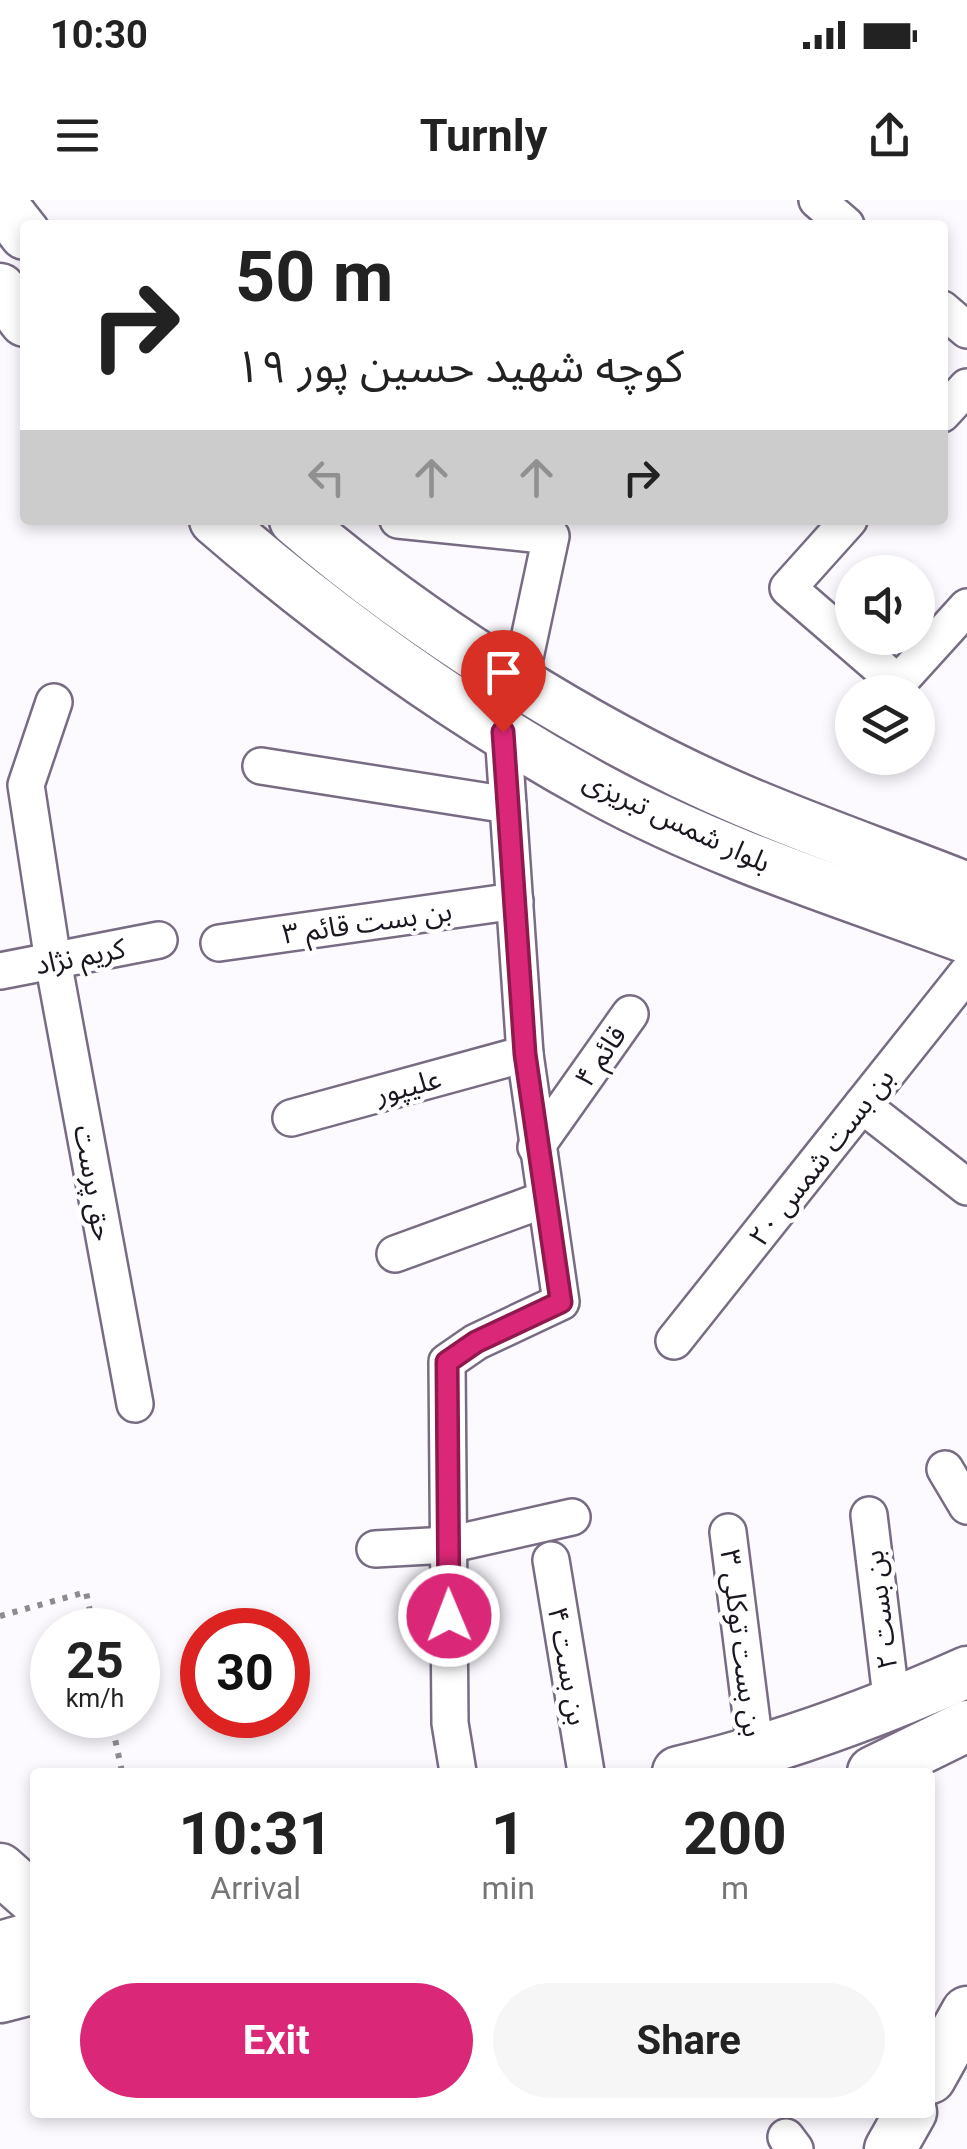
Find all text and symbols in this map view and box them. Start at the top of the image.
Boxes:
text: 10:30 [50,13,148,57]
icon: menu [50,108,105,163]
icon: share [862,108,917,163]
text: Turnly [420,109,547,162]
text: 50 m [235,236,393,318]
icon: right [70,260,200,390]
text: کوچه شهید حسین پور ۱۹ [235,340,684,393]
icon: left [299,450,354,505]
icon: ahead [404,450,459,505]
icon: ahead [509,450,564,505]
icon: right [614,450,669,505]
map controls [835,555,935,775]
button: sound [835,555,935,655]
pin [461,630,546,733]
icon: arrive [476,645,531,700]
button: layers [835,675,935,775]
street label: بلوار شمس تبریزی [578,764,776,879]
street label: بن بست قائم ۳ [280,894,455,956]
street label: کریم نژاد [32,932,129,986]
street label: قائم ۴ [568,1019,637,1096]
street label: علیپور [371,1062,445,1113]
street label: بن بست شمس ۲۰ [742,1062,901,1253]
street label: حق پرست [66,1122,120,1244]
street label: بن بست توکلی ۳ [714,1547,769,1739]
street label: بن بست ۲ [857,1548,904,1671]
position arrow [397,1564,501,1668]
street label: بن بست ۴ [541,1604,594,1728]
speed limit sign: 30 [180,1608,310,1738]
text: 25 [66,1632,124,1690]
text: km/h [66,1684,124,1713]
text: 10:31 [178,1798,333,1869]
text: 1 [491,1798,525,1869]
text: 200 [683,1798,787,1869]
text: Arrival [210,1869,301,1907]
text: min [481,1869,535,1907]
text: m [721,1869,749,1907]
button: Exit [80,1983,473,2098]
button: Share [493,1983,885,2098]

